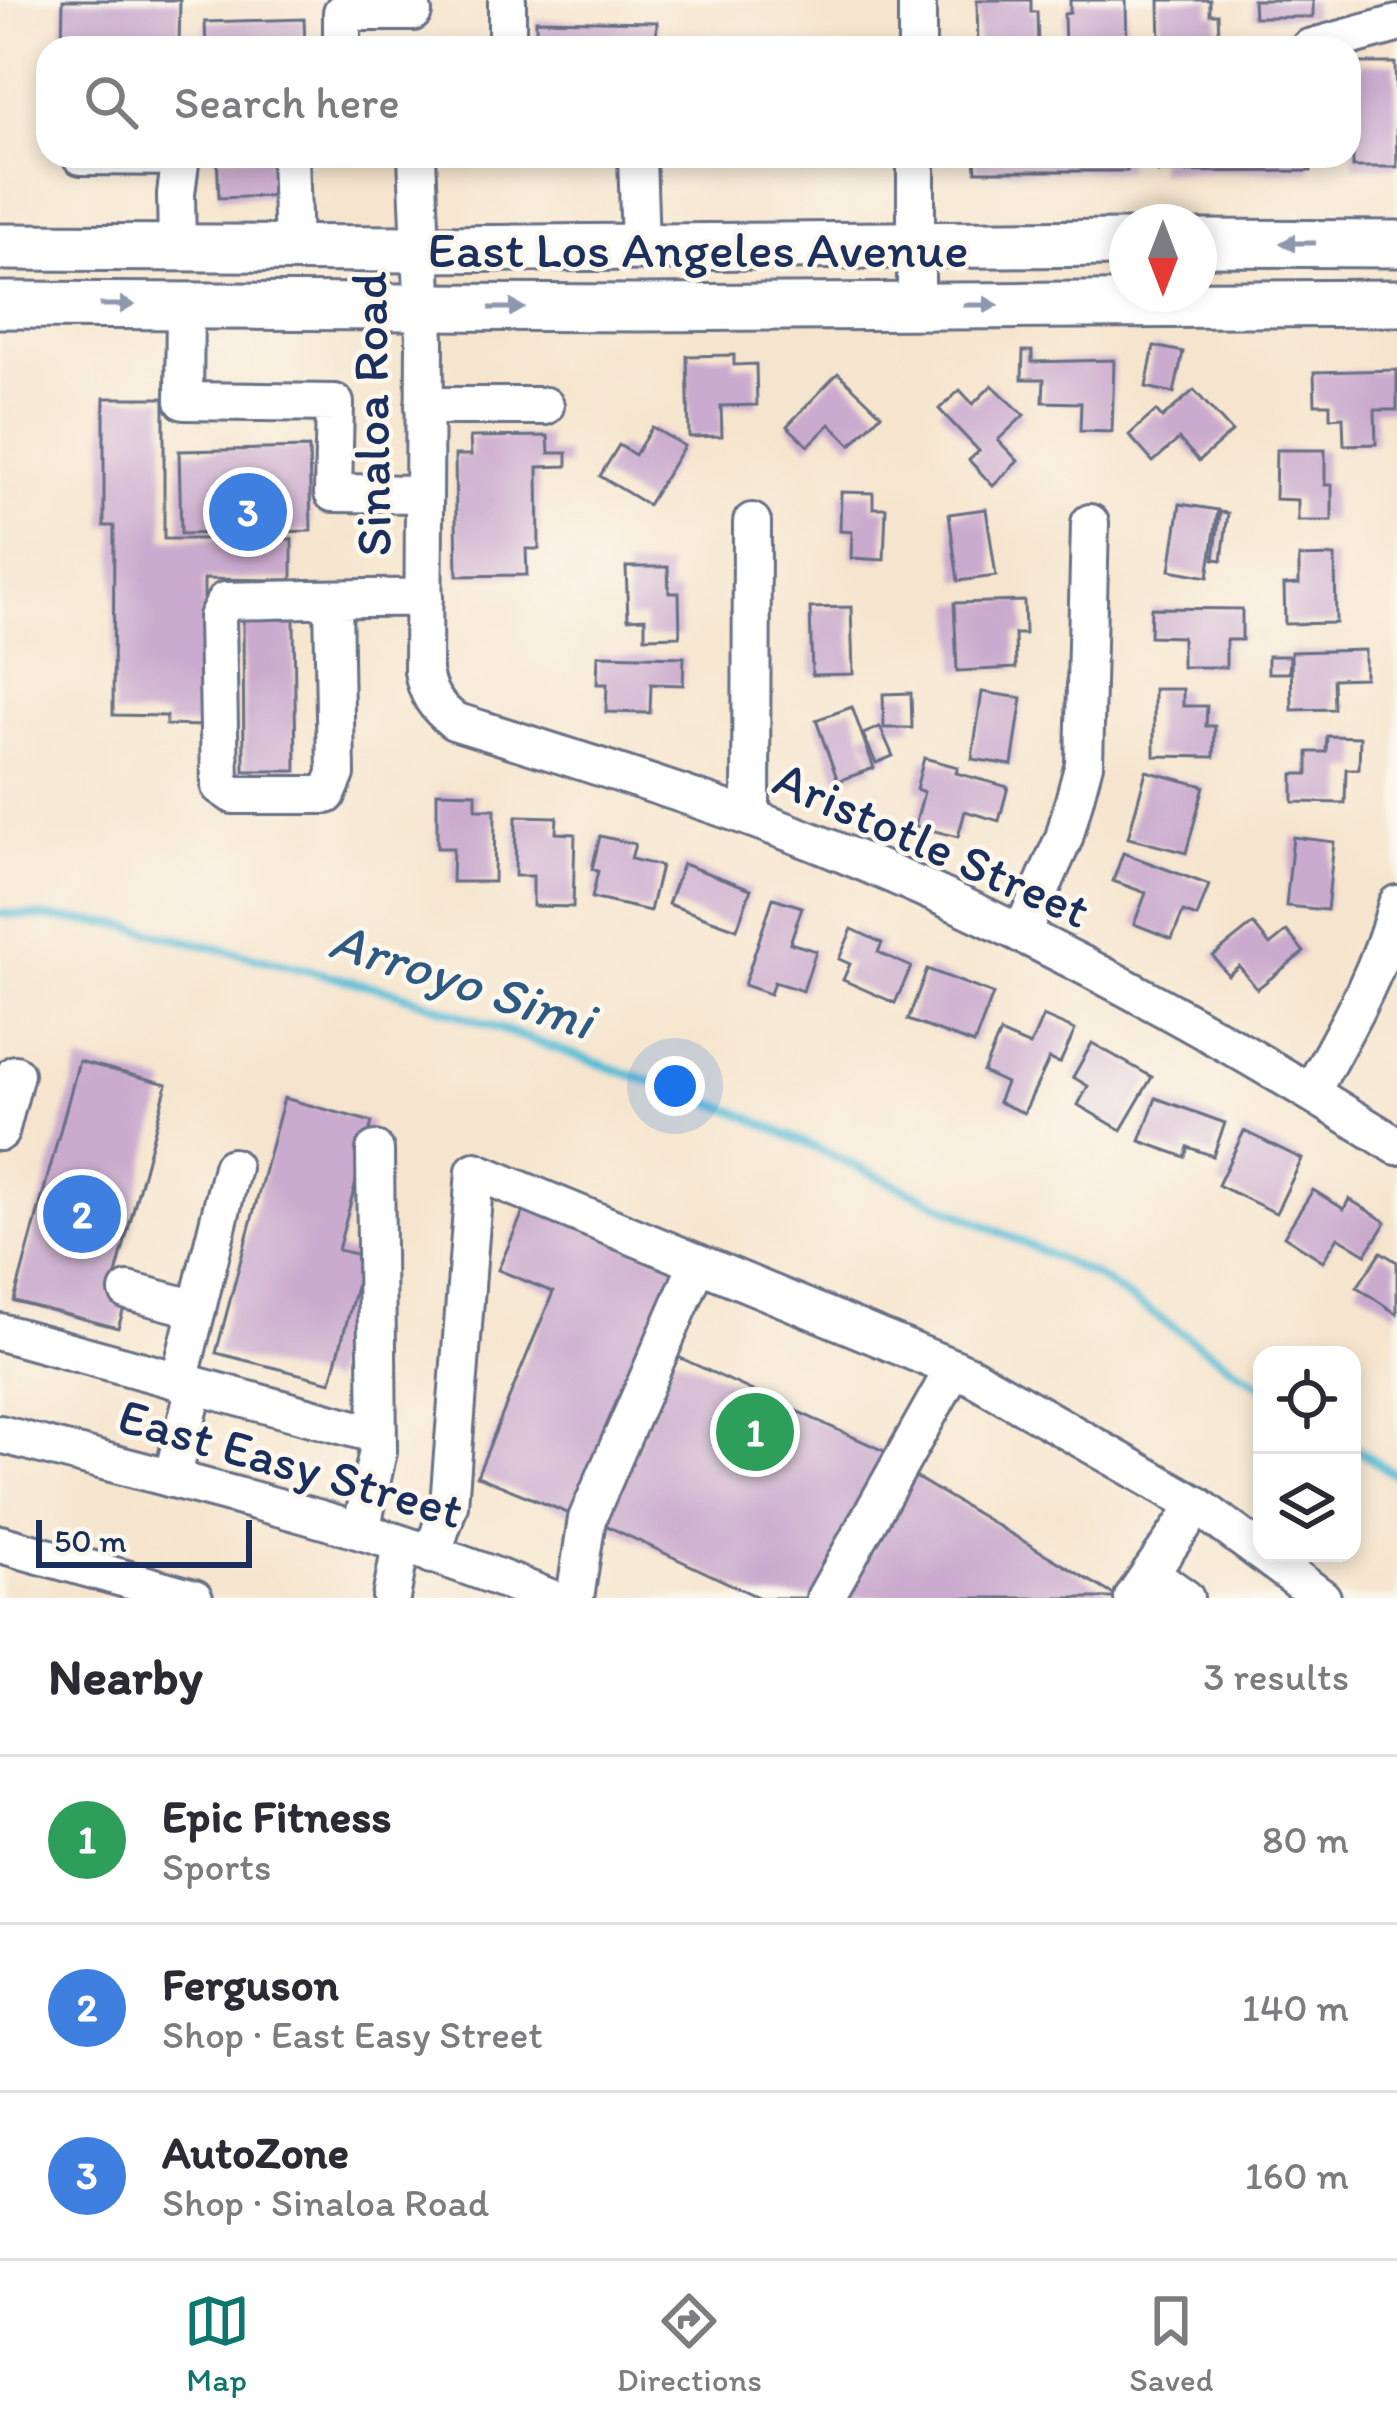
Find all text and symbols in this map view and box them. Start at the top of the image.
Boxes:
search box [36,36,1361,168]
icon: search [78,69,144,135]
text: Search here [174,75,400,129]
north arrow [1109,204,1217,312]
street label: East Los Angeles Avenue [427,219,969,280]
one-way arrow [1278,234,1316,253]
street label: Sinaloa Road [338,271,404,557]
one-way arrow [963,295,1001,315]
one-way arrow [99,296,137,315]
one-way arrow [489,298,527,318]
pin: 3 [209,467,287,557]
street label: Aristotle Street [765,747,1099,941]
water label: Arroyo Simi [322,907,607,1055]
your location [645,1056,705,1116]
pin: 2 [43,1169,121,1259]
map controls [1253,1346,1361,1562]
button: locate [1253,1346,1361,1454]
street label: East Easy Street [112,1385,470,1541]
pin: 1 [716,1387,794,1477]
button: layers [1253,1454,1361,1562]
scale bar [36,1514,252,1567]
text: 50 m [54,1521,127,1560]
text: Nearby [48,1646,203,1707]
text: 3 results [1203,1653,1349,1700]
text: Epic Fitness [162,1789,391,1843]
text: 1 [78,1816,96,1863]
text: 80 m [1262,1816,1349,1863]
text: Sports [162,1843,271,1890]
text: Ferguson [162,1957,339,2011]
text: 2 [77,1984,97,2031]
text: 140 m [1242,1984,1349,2031]
text: Shop · East Easy Street [162,2011,543,2058]
text: AutoZone [162,2125,349,2179]
text: 3 [76,2152,98,2199]
text: 160 m [1245,2152,1349,2199]
text: Shop · Sinaloa Road [162,2179,489,2226]
tab: Map [184,2288,250,2399]
tab: Directions [617,2288,762,2399]
tab: Saved [1129,2288,1213,2399]

